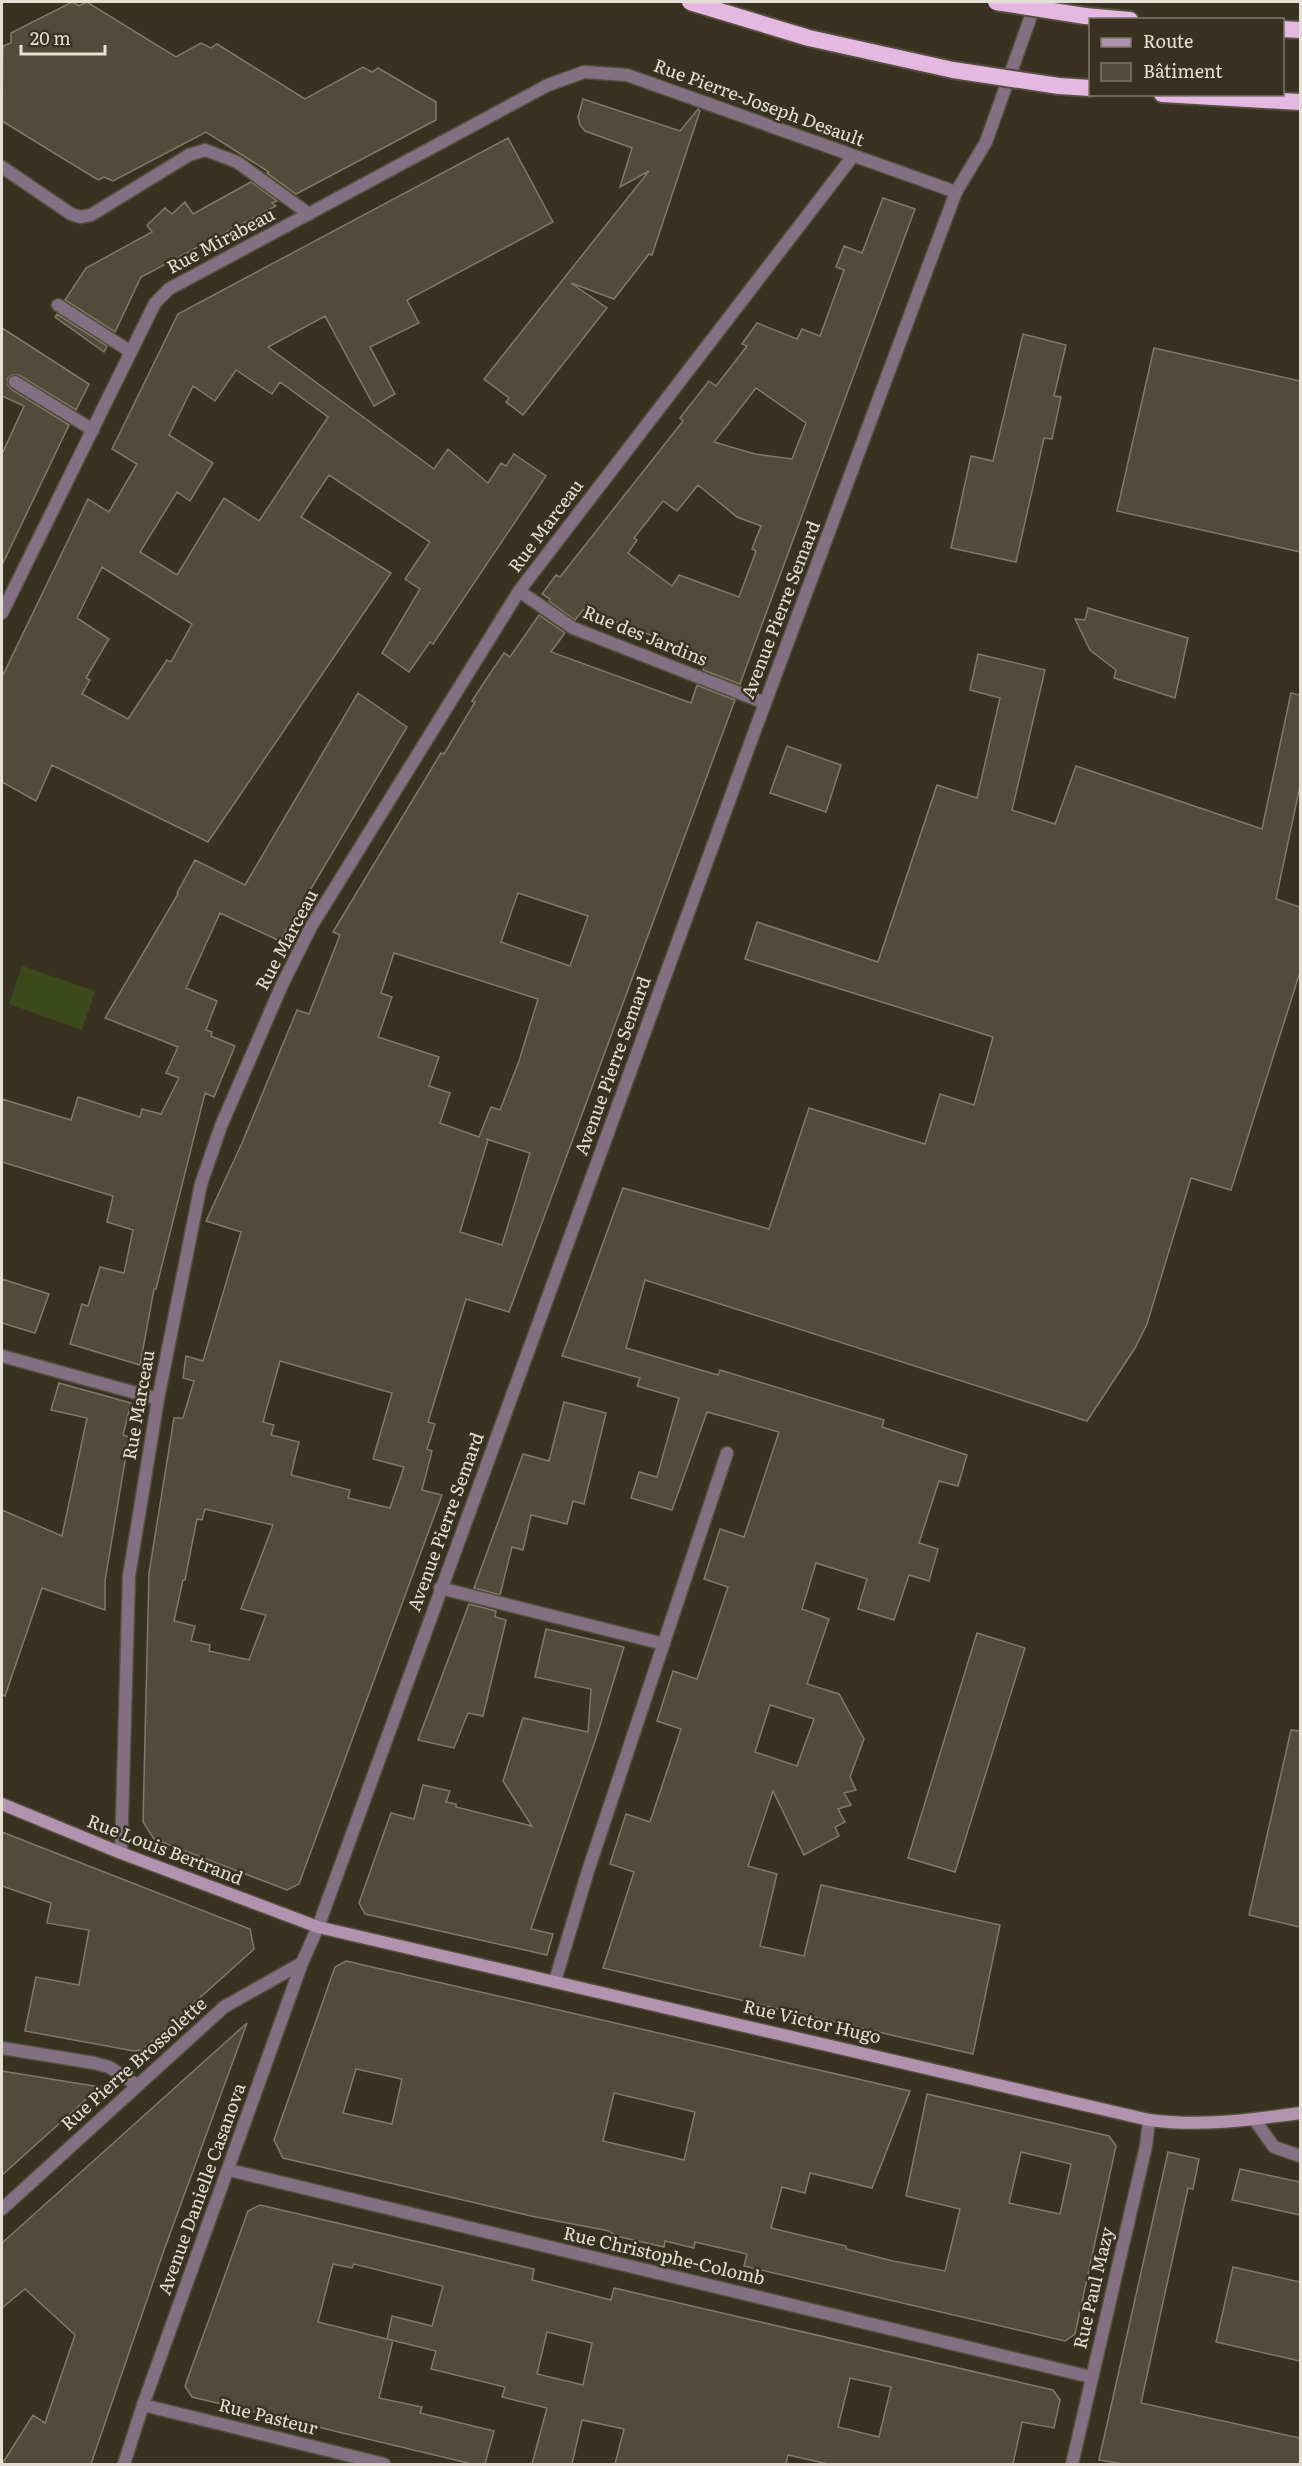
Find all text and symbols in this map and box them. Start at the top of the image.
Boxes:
scale bar [21,18,105,56]
legend [1089,18,1284,96]
text: 20 m [30,24,71,51]
text: Route [1143,27,1193,54]
street label: Rue Pierre-Joseph Desault [650,51,869,153]
text: Bâtiment [1143,57,1223,84]
street label: Rue Mirabeau [161,200,279,280]
street label: Rue Marceau [501,473,589,578]
street label: Avenue Pierre Semard [733,516,826,702]
street label: Rue des Jardins [579,597,712,672]
street label: Rue Marceau [248,884,324,995]
street label: Avenue Pierre Semard [567,972,657,1159]
street label: Rue Marceau [115,1348,160,1462]
street label: Avenue Pierre Semard [400,1428,490,1615]
street label: Rue Louis Bertrand [84,1806,247,1891]
street label: Rue Pierre Brossolette [54,1990,212,2136]
street label: Rue Victor Hugo [741,1992,884,2050]
street label: Avenue Danielle Casanova [150,2079,252,2298]
street label: Rue Christophe-Colomb [561,2218,768,2291]
street label: Rue Paul Mazy [1065,2223,1120,2351]
street label: Rue Pasteur [216,2390,321,2441]

